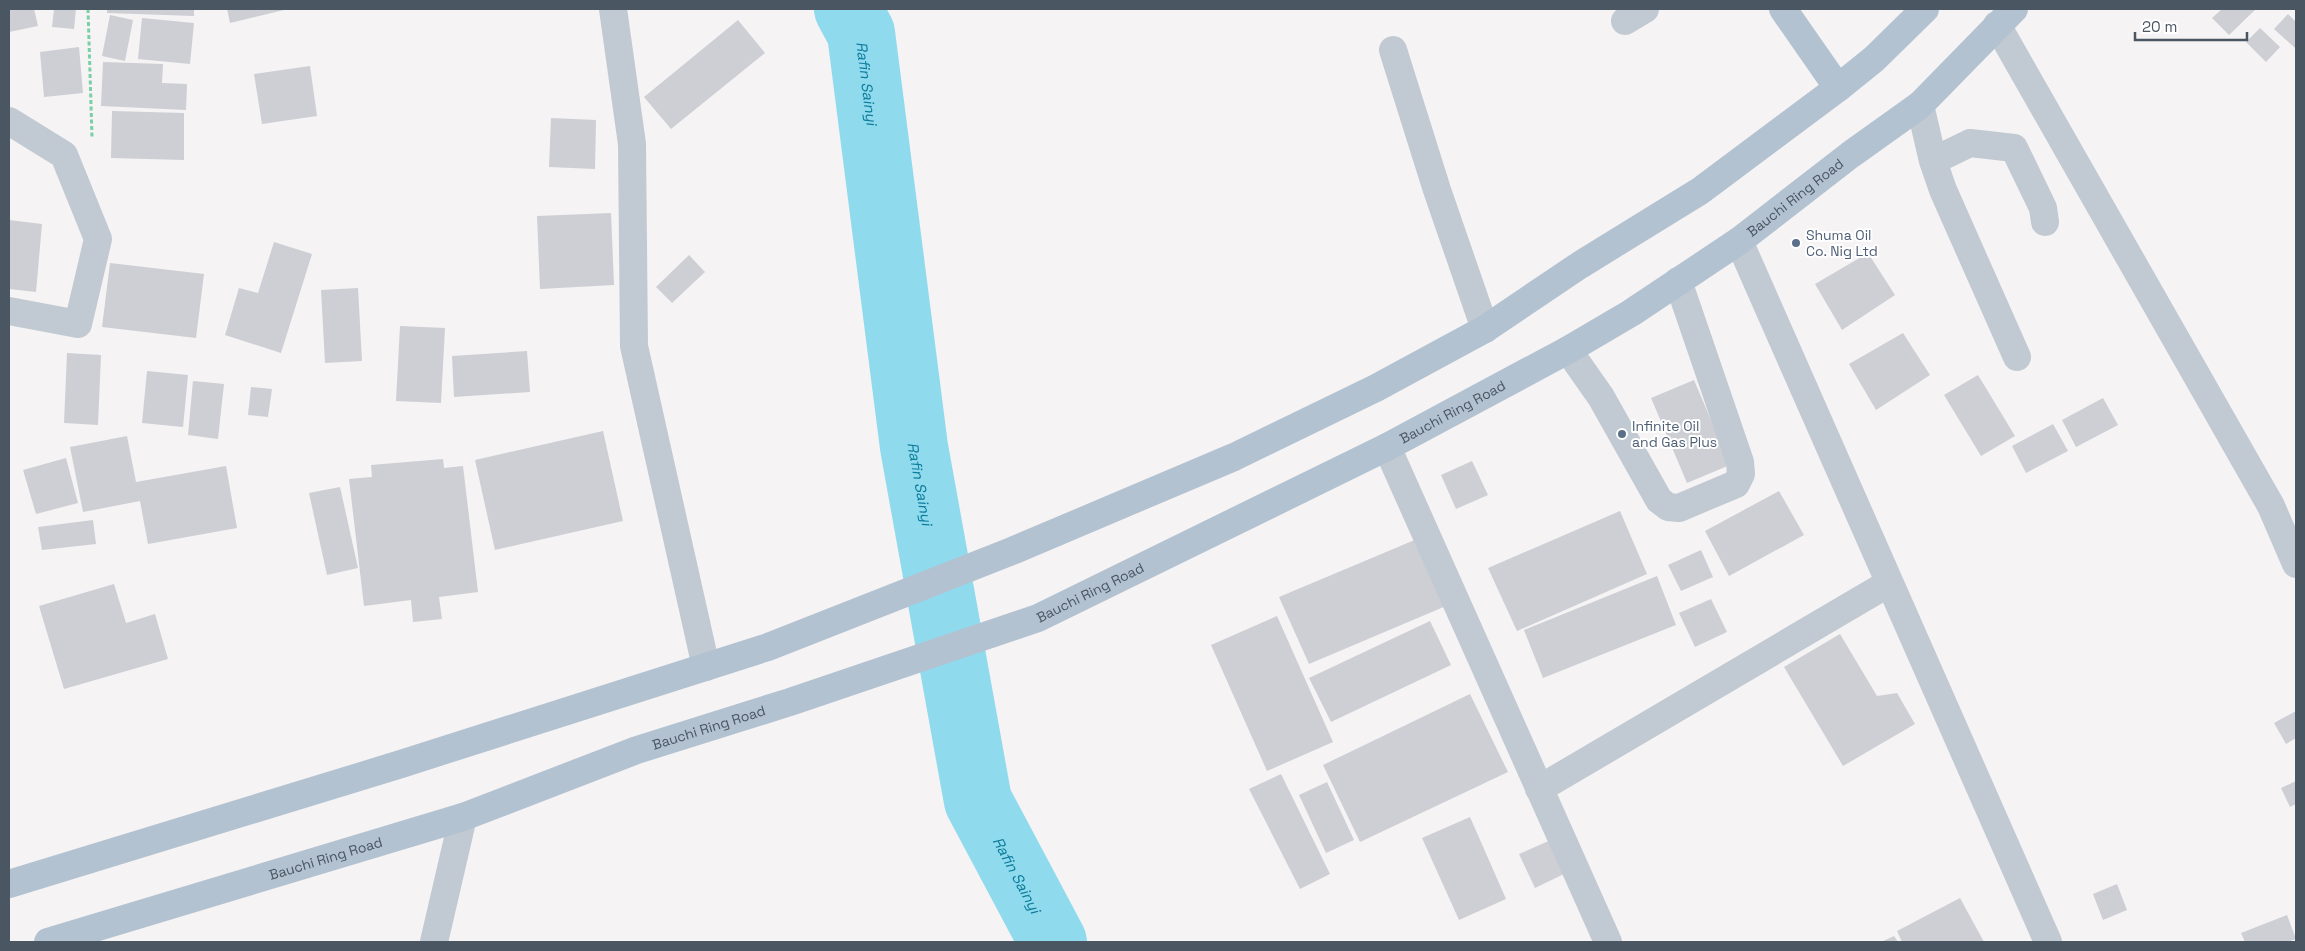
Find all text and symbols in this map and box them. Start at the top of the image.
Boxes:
scale bar [2135,10,2248,42]
text: 20 m [2142,17,2177,36]
water label: Rafin Sainyi [853,40,882,129]
street label: Bauchi Ring Road [1743,154,1847,241]
place label: Shuma Oil Co. Nig Ltd [1806,226,1878,260]
marker: Shuma Oil Co. Nig Ltd [1790,237,1802,249]
street label: Bauchi Ring Road [1396,376,1509,448]
place label: Infinite Oil and Gas Plus [1632,417,1717,451]
marker: Infinite Oil and Gas Plus [1616,428,1628,440]
water label: Rafin Sainyi [904,441,938,529]
street label: Bauchi Ring Road [1033,559,1147,626]
street label: Bauchi Ring Road [650,701,767,754]
street label: Bauchi Ring Road [267,833,385,884]
water label: Rafin Sainyi [989,833,1046,918]

